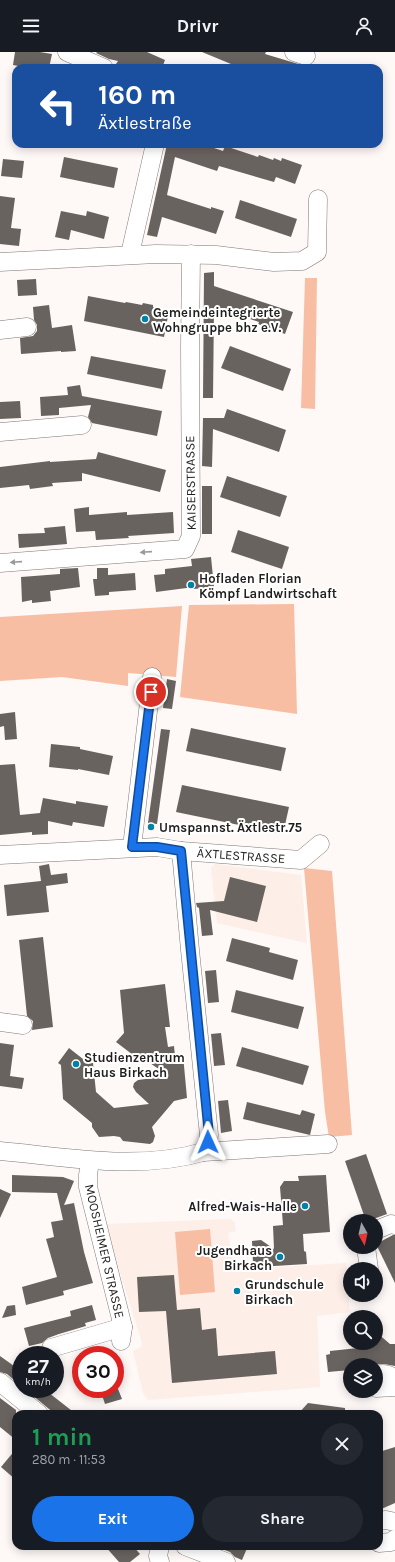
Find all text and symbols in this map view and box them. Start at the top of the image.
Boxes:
icon: menu [20,15,42,37]
text: Drivr [177,15,218,37]
icon: person [353,15,375,37]
text: 160 m [98,78,176,111]
icon: left [32,80,84,132]
text: Äxtlestraße [98,112,192,134]
place label: Gemeindeintegrierte Wohngruppe bhz e.V. [153,305,282,335]
marker: Gemeindeintegrierte Wohngruppe bhz e.V. [140,314,150,324]
street label: KAISERSTRASSE [182,435,199,531]
one-way arrow [140,548,152,555]
one-way arrow [10,558,22,565]
place label: Hofladen Florian Kömpf Landwirtschaft [199,571,337,601]
marker: Hofladen Florian Kömpf Landwirtschaft [186,580,196,590]
pin [134,675,168,709]
icon: arrive [140,681,162,703]
place label: Umspannst. Äxtlestr.75 [159,820,303,835]
marker: Umspannst. Äxtlestr.75 [146,822,156,832]
street label: ÄXTLESTRASSE [196,844,286,866]
place label: Studienzentrum Haus Birkach [84,1050,185,1080]
marker: Studienzentrum Haus Birkach [71,1059,81,1069]
position arrow [187,1121,229,1163]
street label: MOOSHEIMER STRASSE [82,1182,127,1320]
place label: Alfred-Wais-Halle [188,1199,297,1214]
marker: Alfred-Wais-Halle [300,1201,310,1211]
north arrow [343,1214,383,1254]
map controls [343,1214,383,1398]
place label: Jugendhaus Birkach [197,1243,272,1273]
marker: Jugendhaus Birkach [275,1252,285,1262]
button: sound [343,1262,383,1302]
place label: Grundschule Birkach [245,1277,324,1307]
marker: Grundschule Birkach [232,1286,242,1296]
button: search [343,1310,383,1350]
speed limit sign: 30 [72,1346,124,1398]
text: 27 [27,1355,49,1378]
button: layers [343,1358,383,1398]
text: km/h [25,1376,51,1388]
text: 1 min [32,1423,92,1451]
button: close [321,1423,363,1465]
text: 280 m · 11:53 [32,1452,106,1467]
button: Exit [32,1496,194,1542]
button: Share [202,1496,363,1542]

